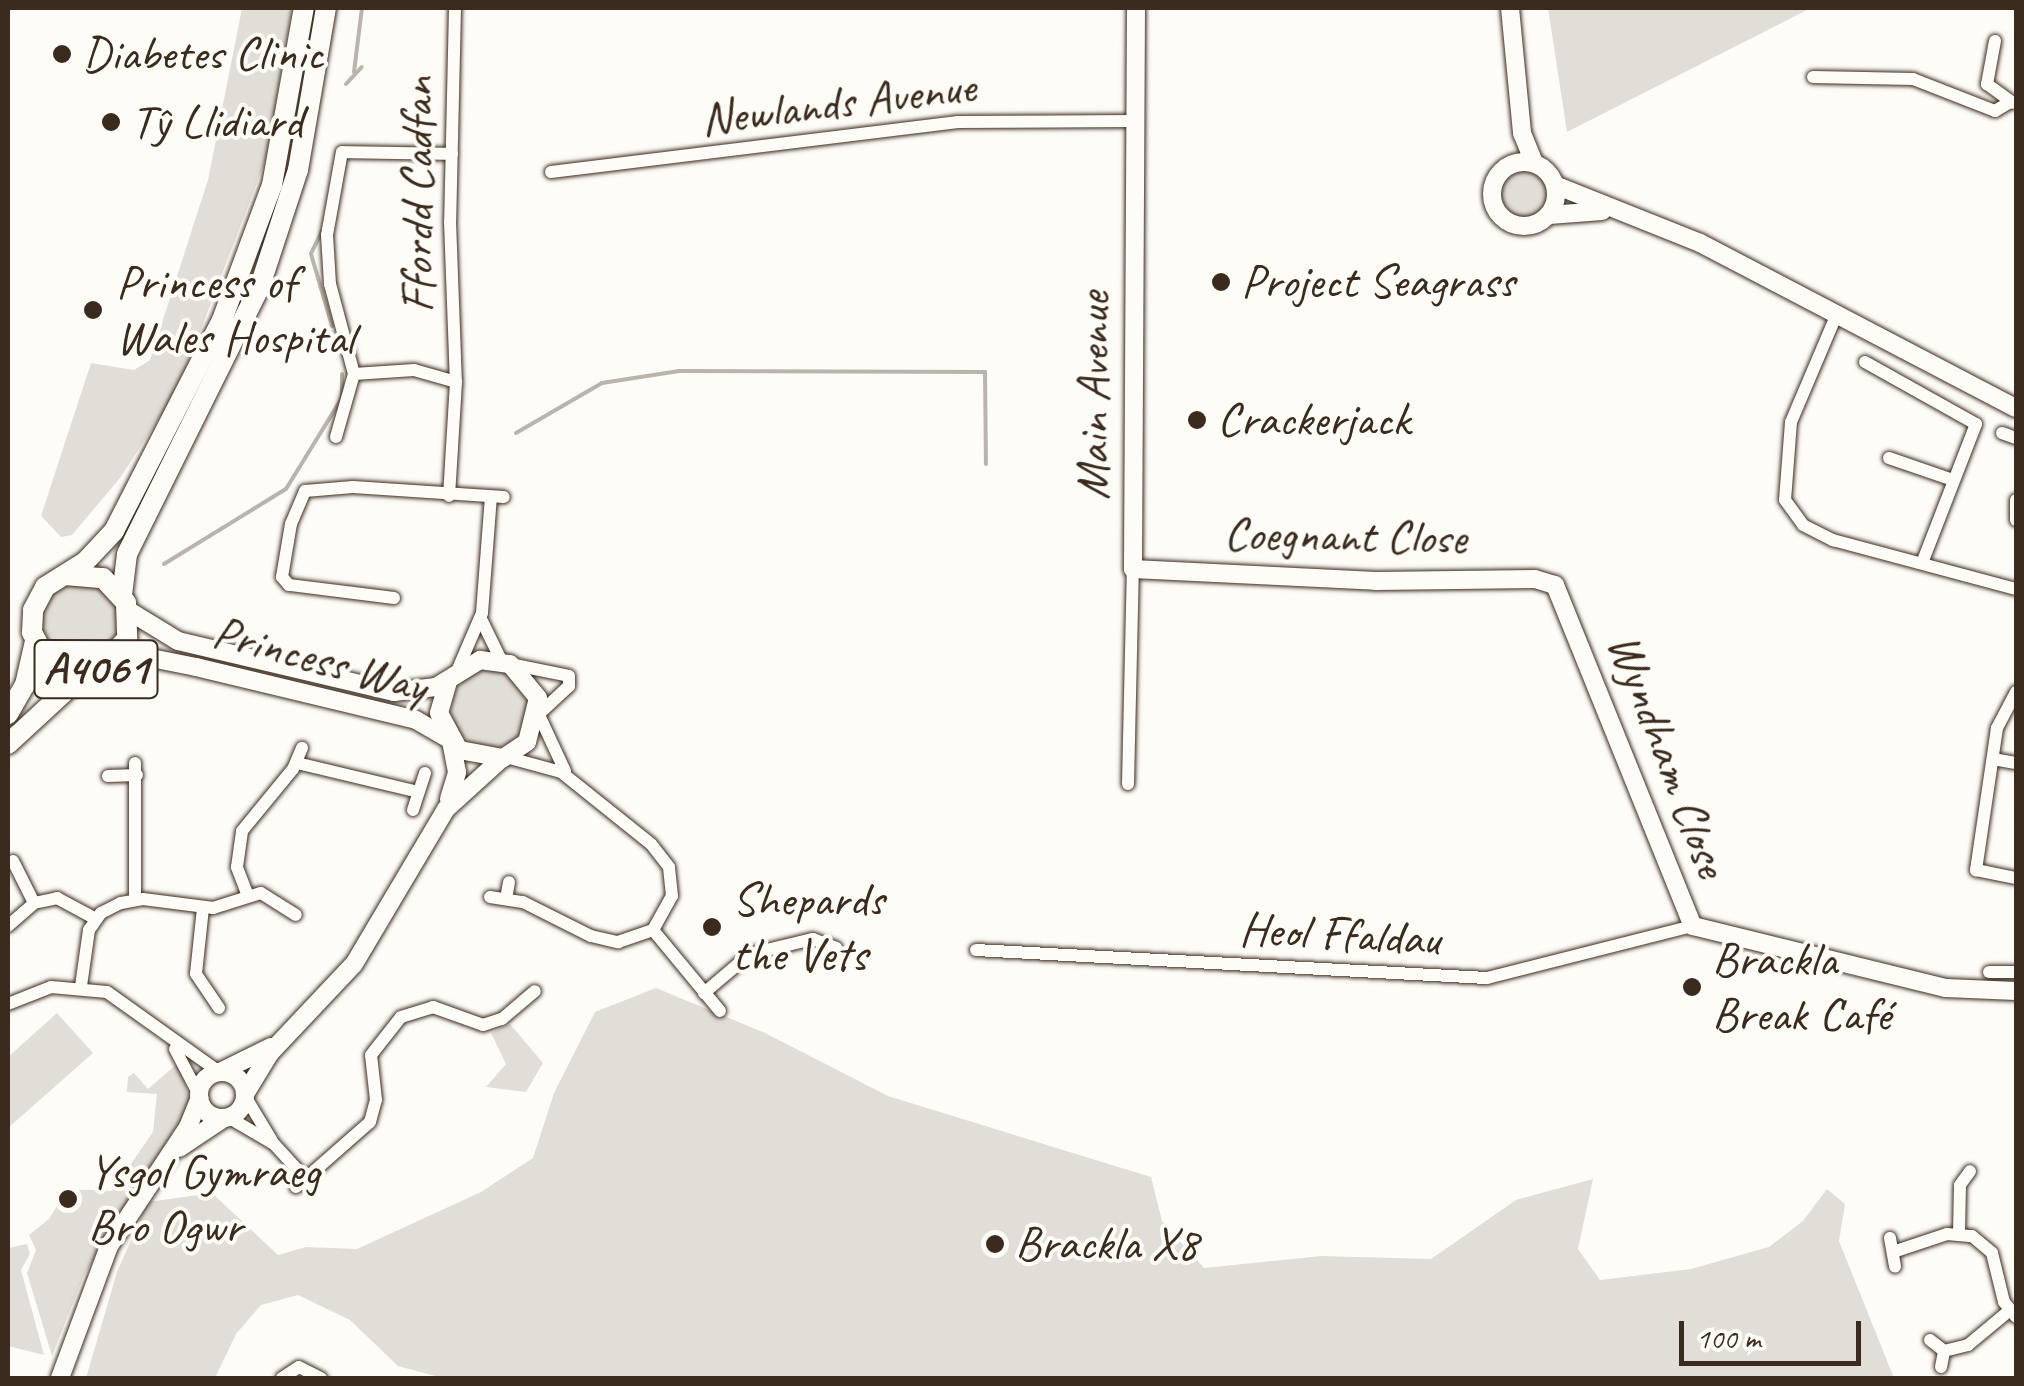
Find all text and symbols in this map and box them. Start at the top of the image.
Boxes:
place label: Diabetes Clinic [82,25,323,83]
marker: Diabetes Clinic [51,43,73,65]
street label: Newlands Avenue [698,58,978,148]
street label: Ffordd Cadfan [388,76,446,314]
place label: Tŷ Llidiard [131,93,303,151]
marker: Tŷ Llidiard [100,111,122,133]
place label: Princess of Wales Hospital [116,253,354,366]
place label: Project Seagrass [1241,253,1512,311]
marker: Project Seagrass [1210,271,1232,293]
street label: Main Avenue [1064,292,1122,500]
marker: Princess of Wales Hospital [80,297,106,323]
place label: Crackerjack [1217,391,1410,449]
marker: Crackerjack [1186,409,1208,431]
street label: Coegnant Close [1223,505,1467,567]
street label: Princess Way [207,603,433,715]
street label: Wyndham Close [1595,625,1741,885]
road number: A4061 [34,629,158,709]
place label: Shepards the Vets [732,870,884,983]
street label: Heol Ffaldau [1239,900,1441,968]
marker: Shepards the Vets [701,916,723,938]
place label: Brackla Break Café [1712,930,1891,1043]
marker: Brackla Break Café [1681,976,1703,998]
place label: Ysgol Gymraeg Bro Ogwr [88,1142,319,1255]
marker: Ysgol Gymraeg Bro Ogwr [57,1188,79,1210]
place label: Brackla X8 [1015,1215,1198,1273]
marker: Brackla X8 [984,1233,1006,1255]
scale bar [1684,1301,1866,1363]
text: 100 m [1696,1319,1761,1357]

